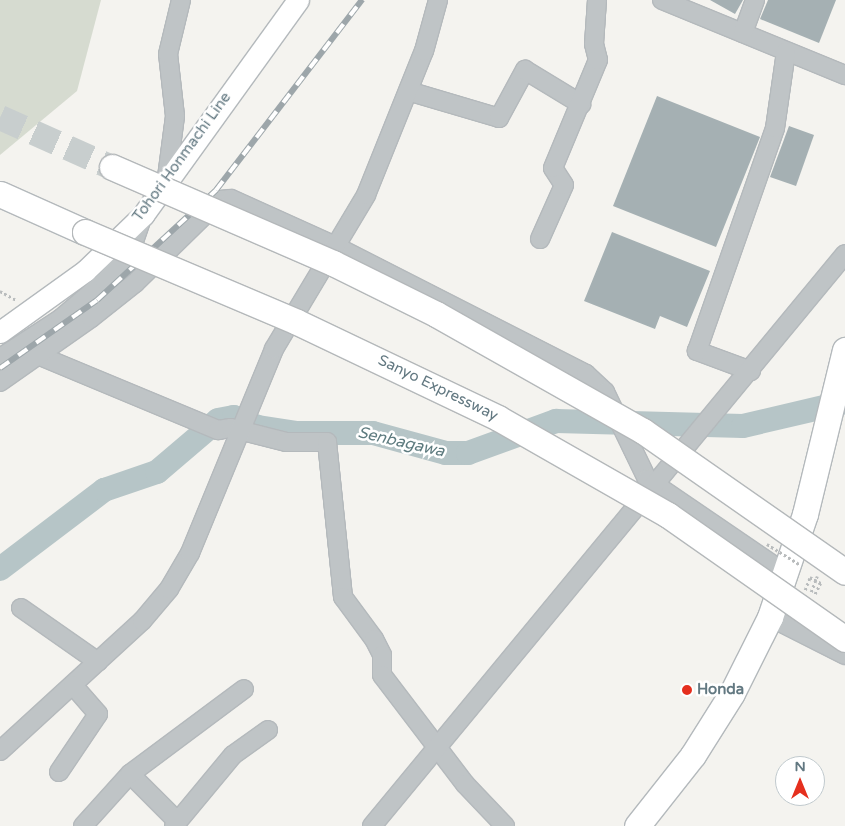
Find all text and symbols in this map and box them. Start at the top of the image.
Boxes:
street label: Tohori Honmachi Line [129,89,235,225]
street label: Sanyo Expressway [375,351,501,425]
water label: Senbagawa [356,423,446,461]
place label: Honda [697,681,744,699]
marker: Honda [681,684,693,696]
north arrow [775,756,825,806]
text: N [794,758,806,775]

